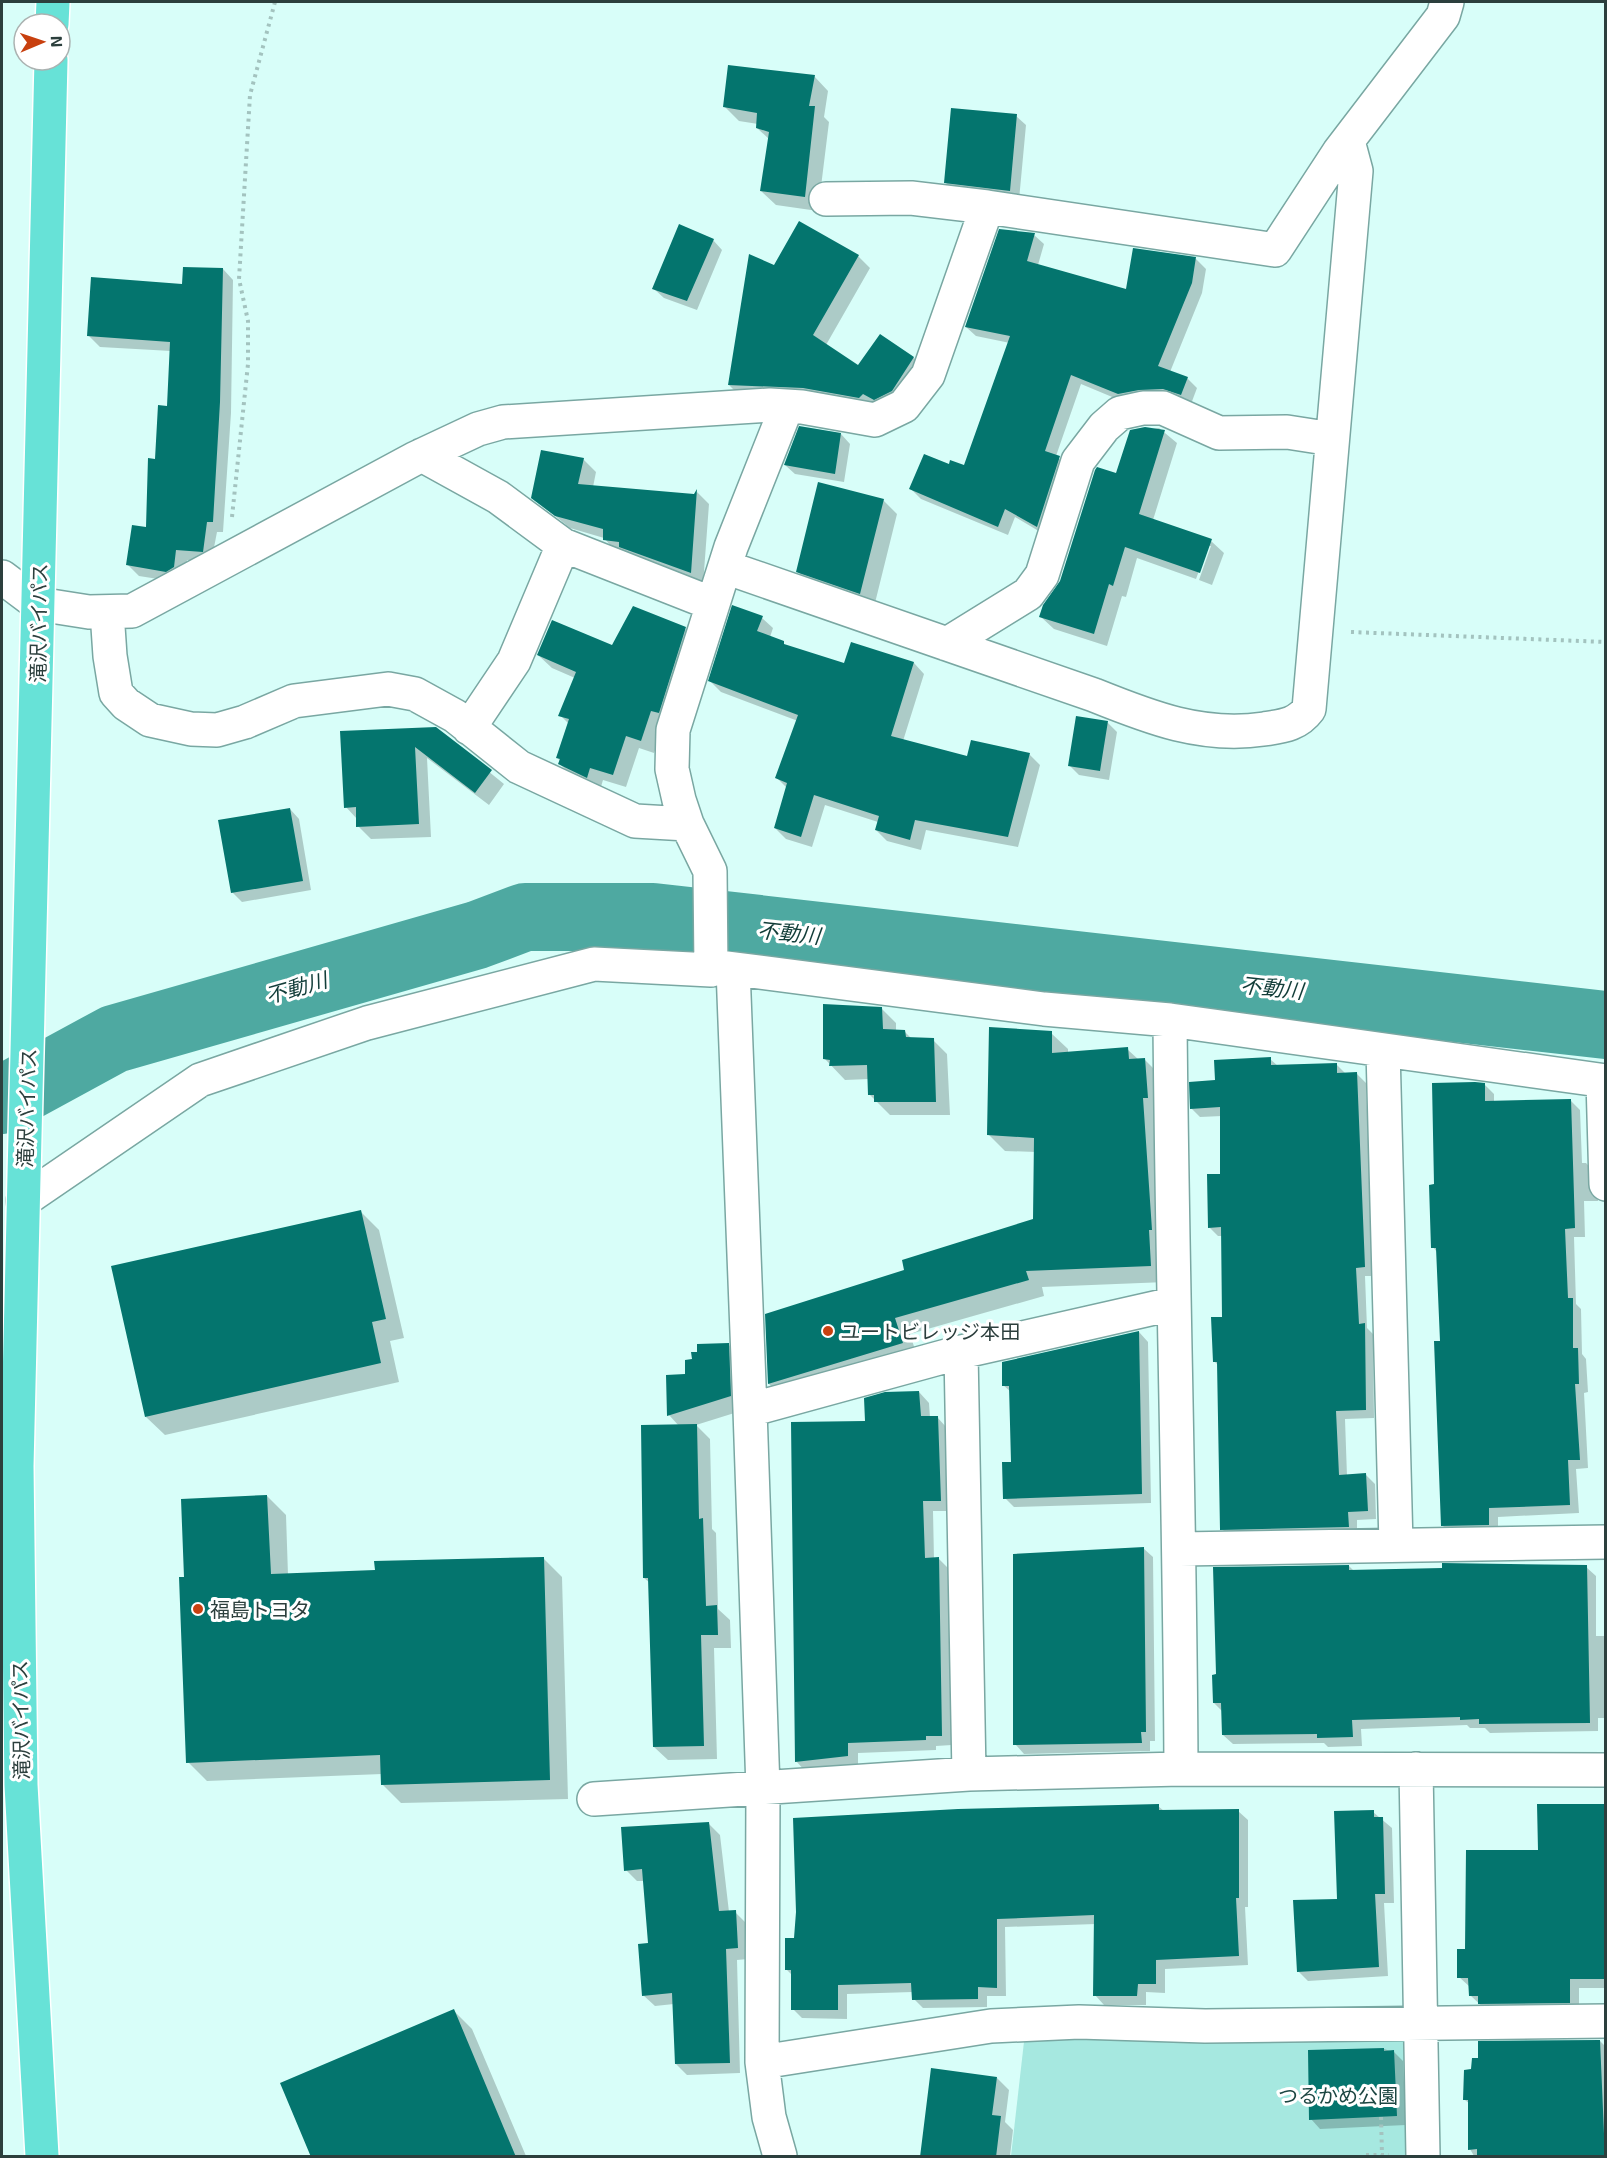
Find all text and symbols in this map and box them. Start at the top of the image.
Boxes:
north arrow [12,12,72,72]
text: N [48,35,67,48]
street label: 滝沢バイパス [25,563,51,683]
water label: 不動川 [756,916,824,948]
water label: 不動川 [262,966,332,1008]
water label: 不動川 [1239,971,1307,1003]
street label: 滝沢バイパス [12,1048,40,1168]
place label: ユートビレッジ本田 [840,1319,1020,1343]
marker: ユートビレッジ本田 [821,1324,835,1338]
place label: 福島トヨタ [210,1597,310,1621]
marker: 福島トヨタ [191,1602,205,1616]
street label: 滝沢バイパス [7,1660,33,1780]
park label: つるかめ公園 [1278,2083,1398,2107]

